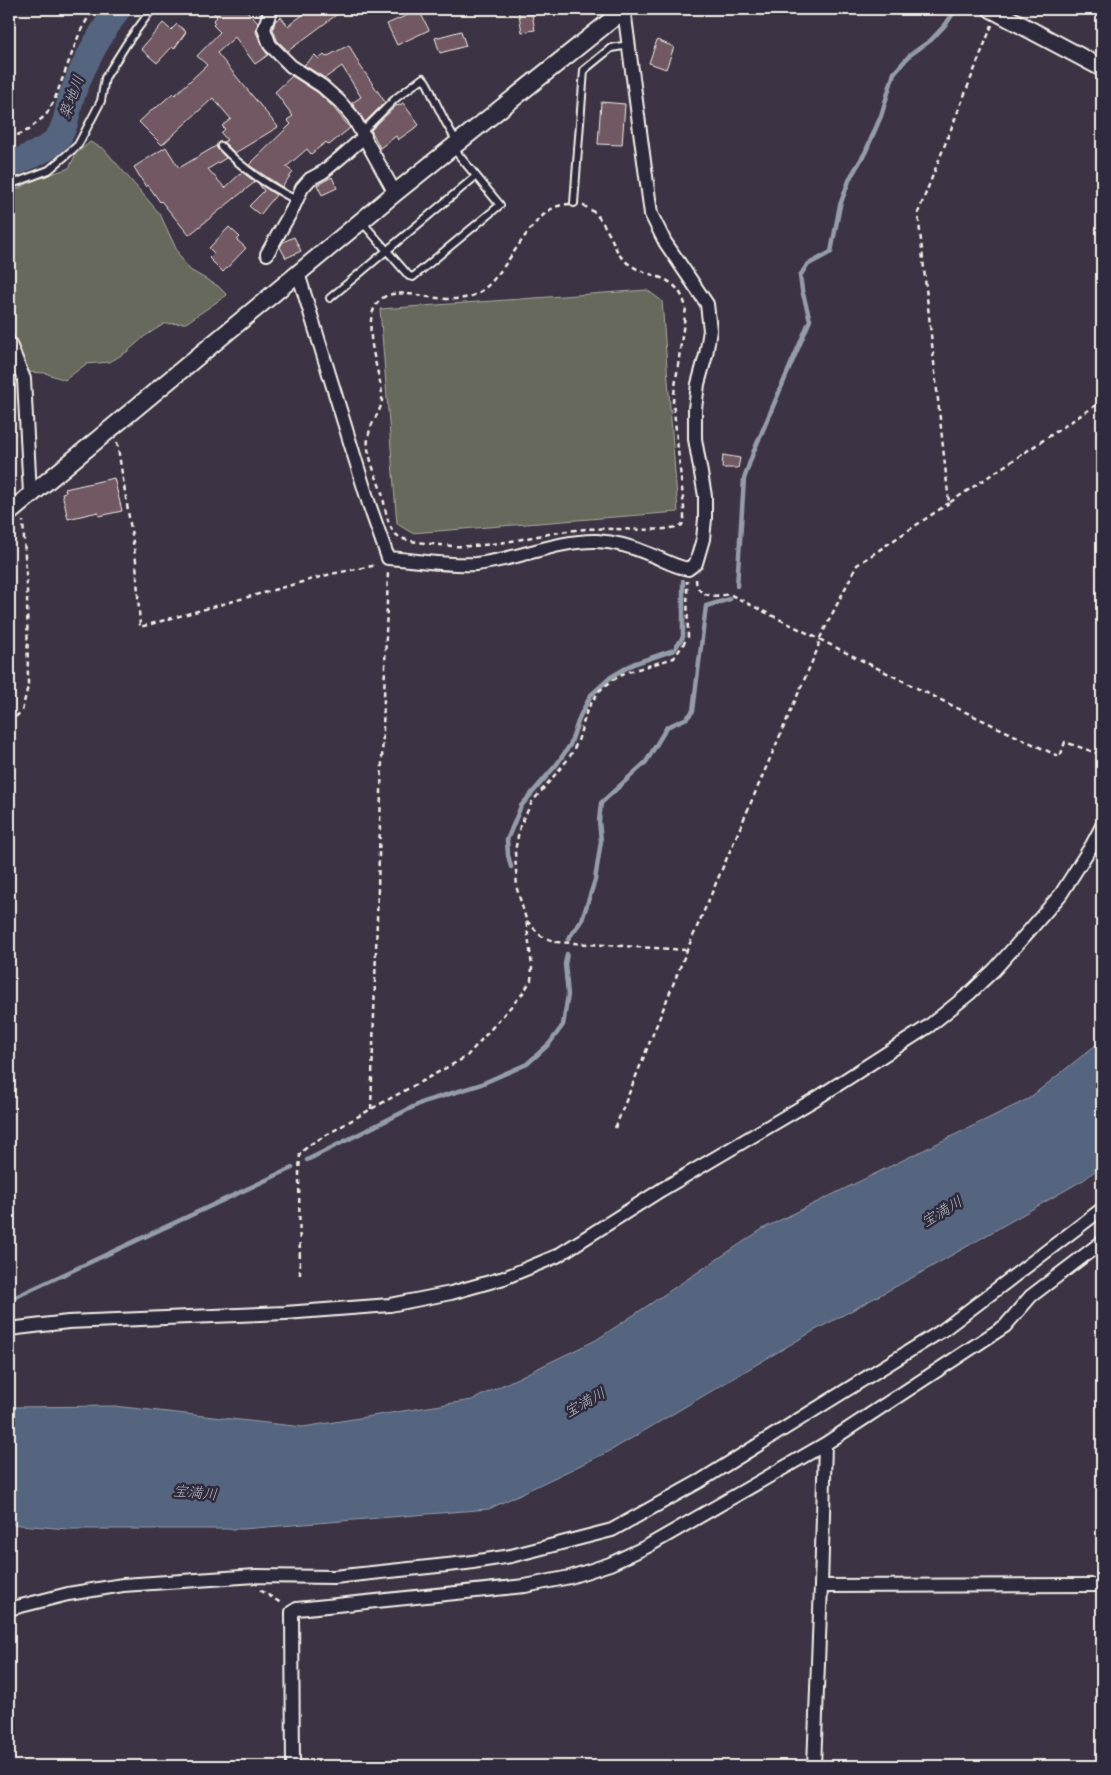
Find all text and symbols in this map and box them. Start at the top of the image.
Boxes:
water label: 築地川 [55,73,89,121]
water label: 宝満川 [918,1192,966,1232]
water label: 宝満川 [561,1384,609,1422]
water label: 宝満川 [172,1482,218,1504]

